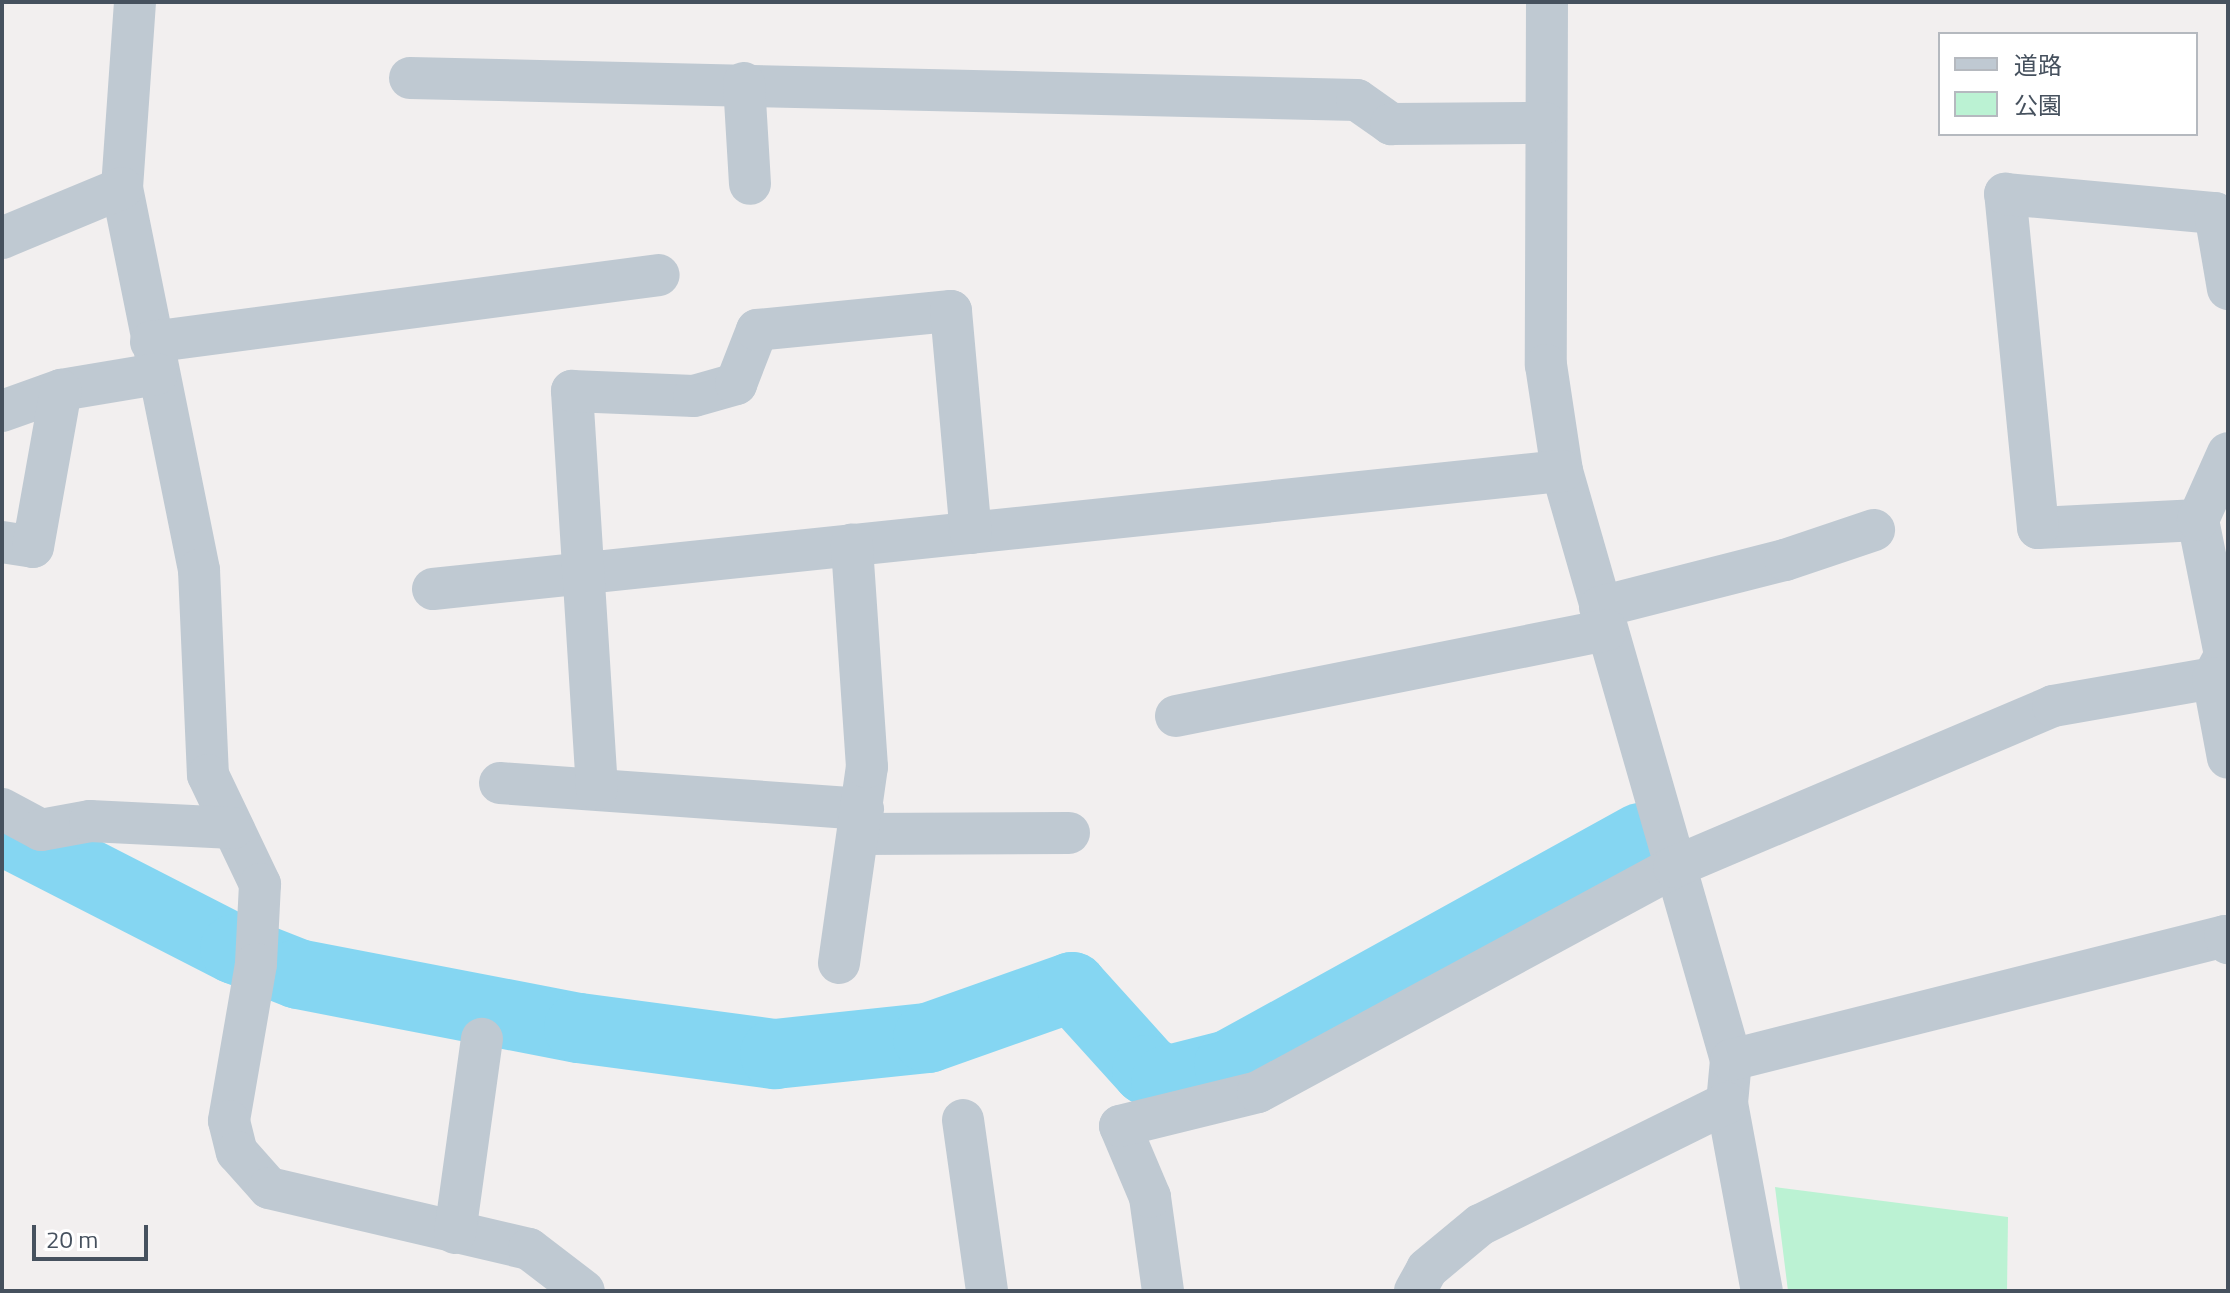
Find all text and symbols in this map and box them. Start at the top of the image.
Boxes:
legend [1938,32,2198,136]
text: 道路 [2014,47,2062,83]
text: 公園 [2014,87,2062,123]
scale bar [36,1209,152,1259]
text: 20 m [46,1221,98,1257]

